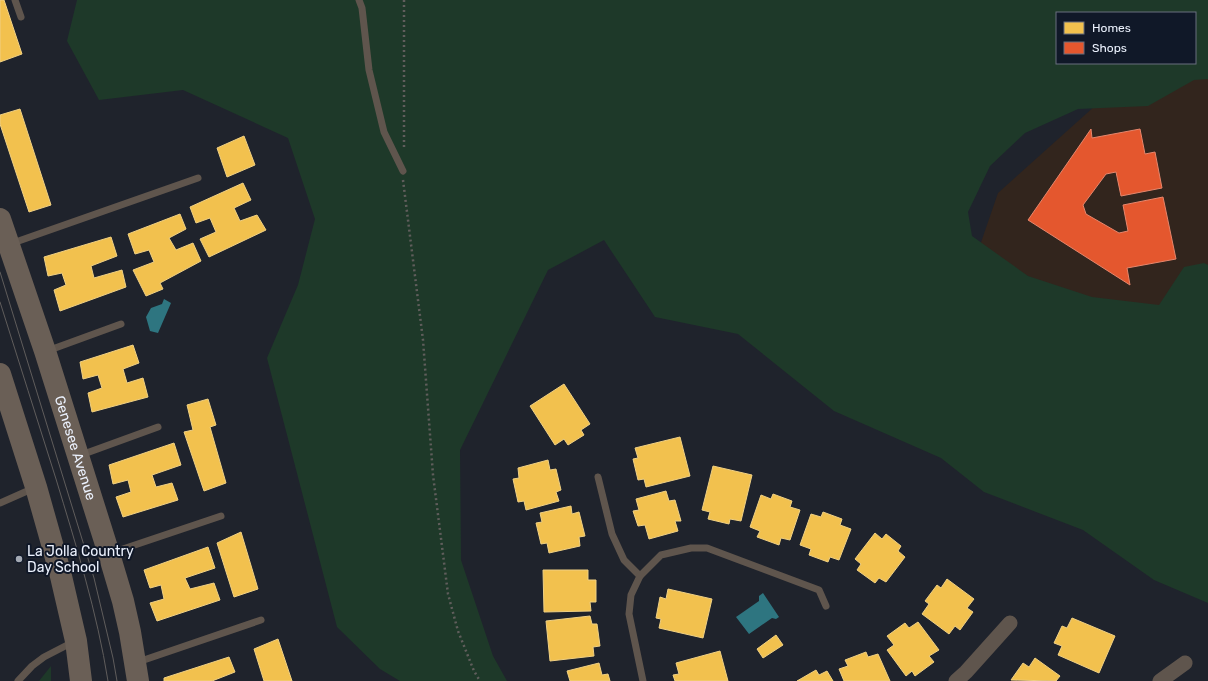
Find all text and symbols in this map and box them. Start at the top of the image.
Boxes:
legend [1056,12,1196,64]
text: Homes [1092,21,1131,35]
text: Shops [1092,41,1127,55]
street label: Genesee Avenue [51,393,100,502]
place label: La Jolla Country Day School [27,543,134,576]
marker: La Jolla Country Day School [14,554,24,564]

